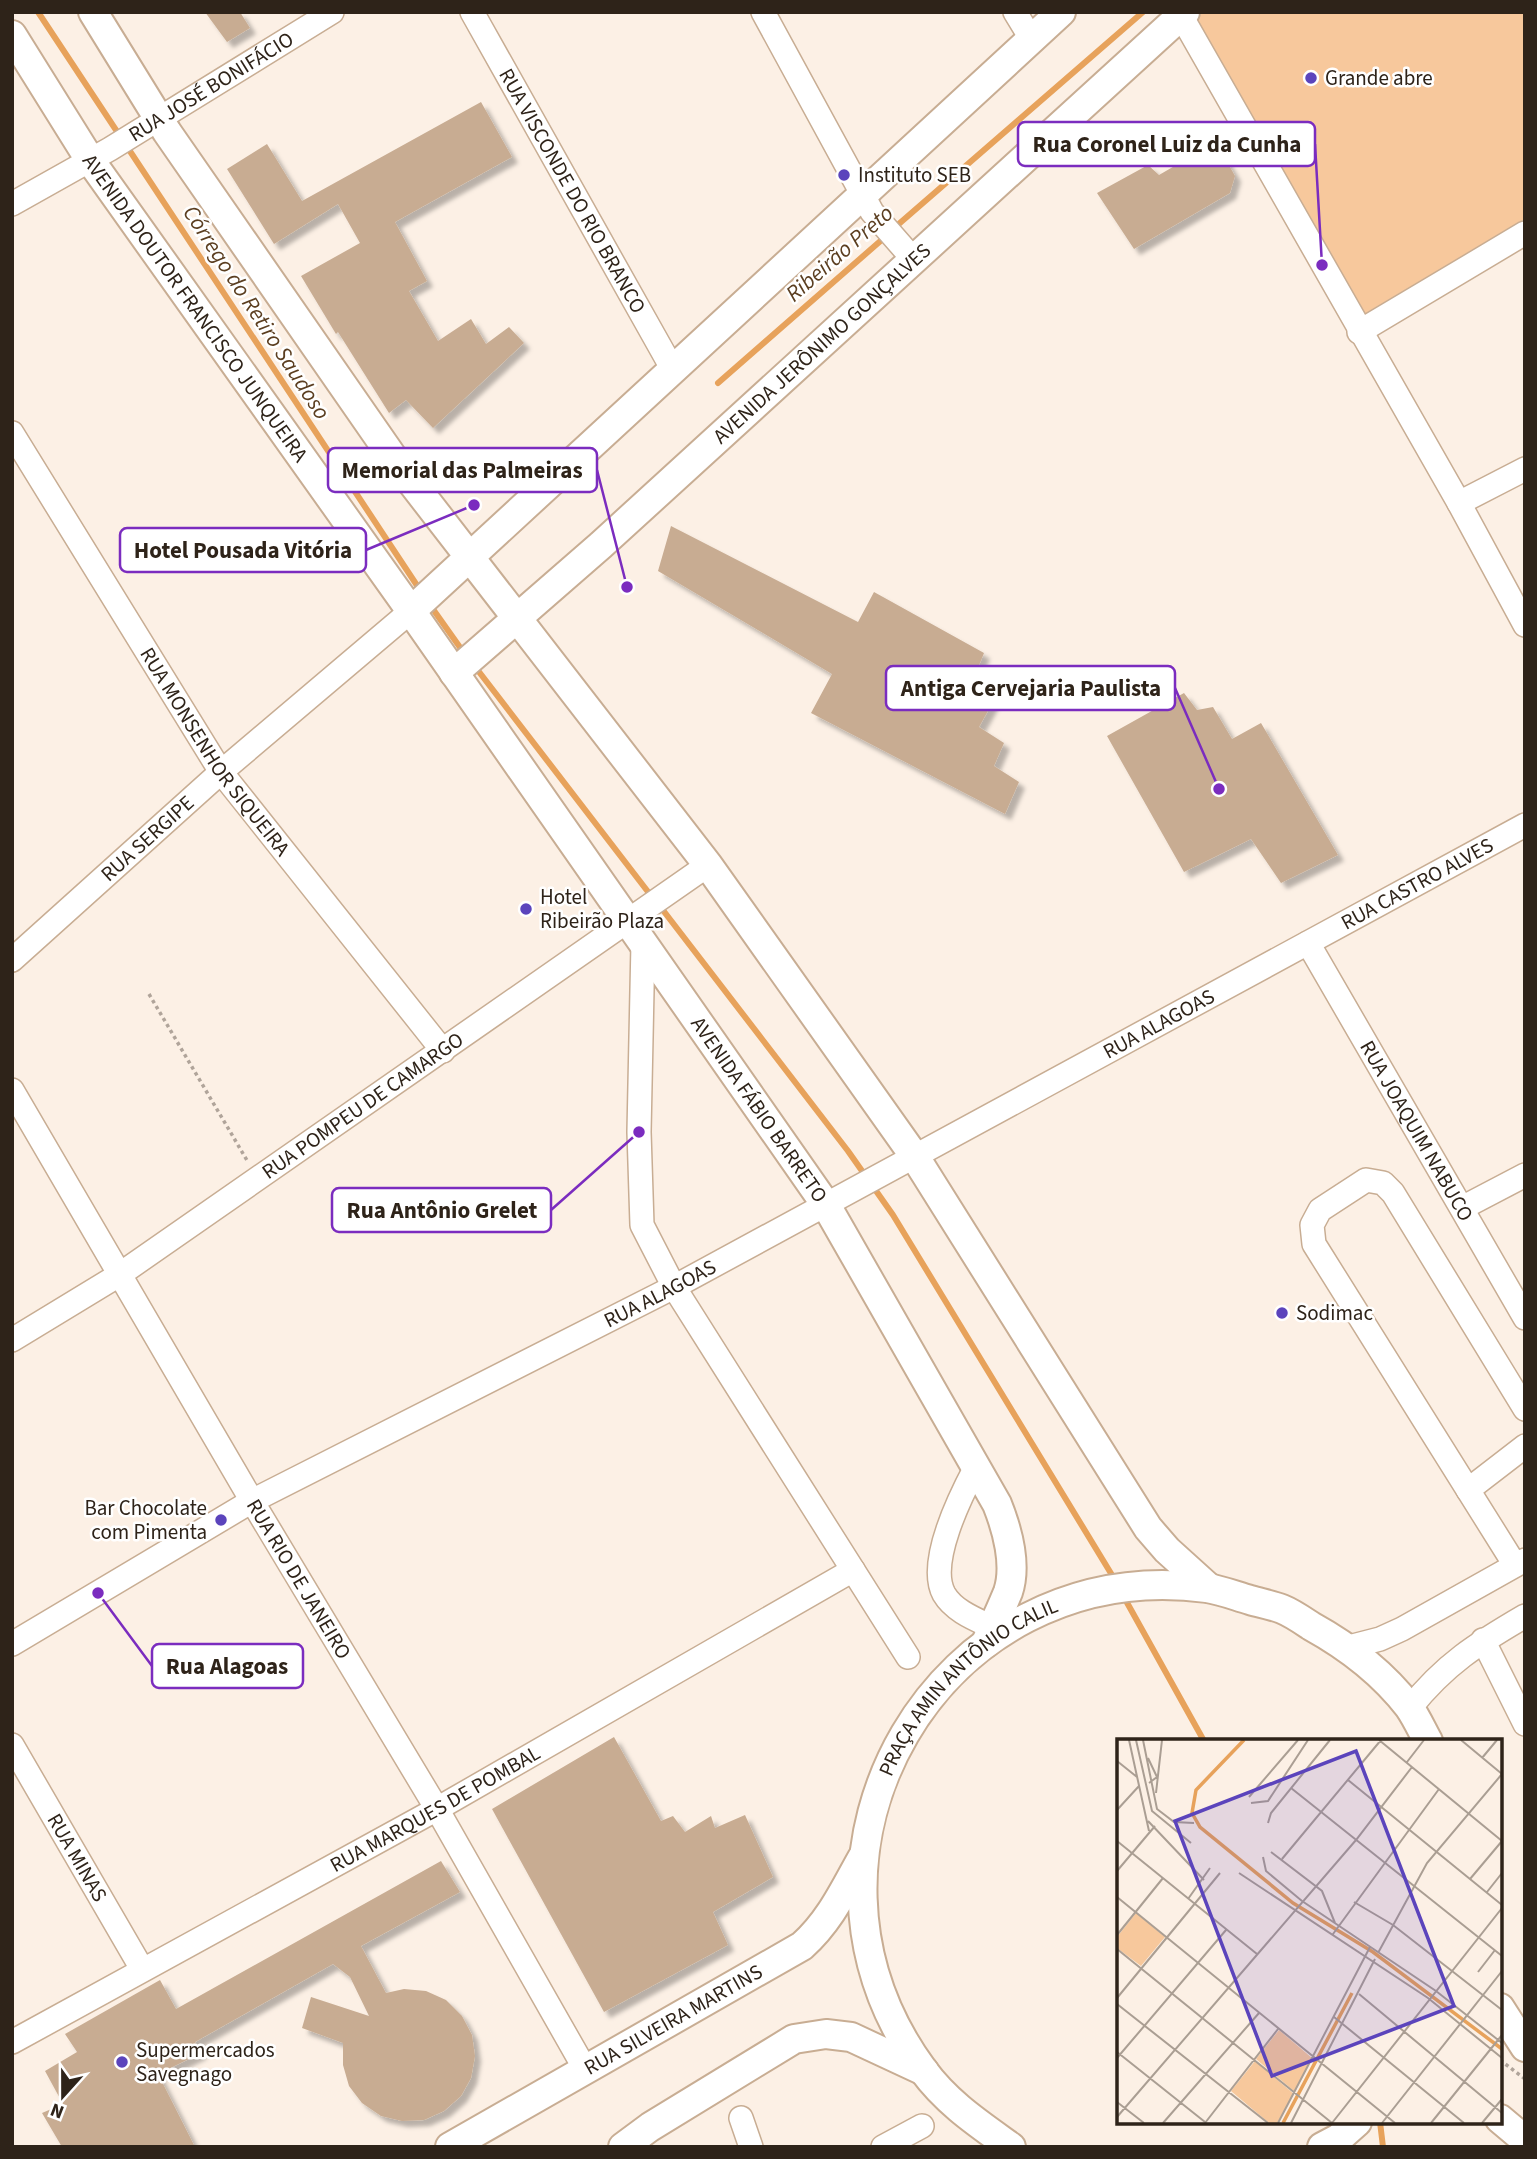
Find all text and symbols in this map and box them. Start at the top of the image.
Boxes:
street label: RUA JOSÉ BONIFÁCIO [123,24,299,149]
street label: RUA VISCONDE DO RIO BRANCO [492,63,653,319]
place label: Grande abre [1325,63,1433,93]
marker: Grande abre [1303,70,1319,86]
callout: Rua Coronel Luiz da Cunha [1018,122,1315,166]
text: Rua Coronel Luiz da Cunha [1033,128,1301,161]
street label: AVENIDA DOUTOR FRANCISCO JUNQUEIRA [75,148,316,469]
place label: Instituto SEB [858,160,971,190]
marker: Instituto SEB [836,167,852,183]
water label: Ribeirão Preto [778,197,900,310]
water label: Córrego do Retiro Saudoso [175,199,338,426]
street label: AVENIDA JERÔNIMO GONÇALVES [706,236,938,451]
callout: Memorial das Palmeiras [328,448,597,492]
text: Memorial das Palmeiras [341,454,583,487]
callout: Hotel Pousada Vitória [120,528,366,572]
text: Hotel Pousada Vitória [134,534,352,567]
street label: RUA MONSENHOR SIQUEIRA [133,642,298,863]
callout: Antiga Cervejaria Paulista [886,666,1175,710]
text: Antiga Cervejaria Paulista [900,672,1161,705]
street label: RUA SERGIPE [94,788,201,888]
street label: RUA CASTRO ALVES [1335,830,1499,937]
place label: Hotel Ribeirão Plaza [540,882,664,936]
marker: Hotel Ribeirão Plaza [518,901,534,917]
street label: RUA ALAGOAS [1097,981,1220,1066]
street label: AVENIDA FÁBIO BARRETO [684,1010,835,1209]
street label: RUA POMPEU DE CAMARGO [256,1025,470,1186]
street label: RUA JOAQUIM NABUCO [1352,1035,1481,1227]
callout: Rua Antônio Grelet [332,1188,551,1232]
text: Rua Antônio Grelet [347,1194,538,1227]
street label: RUA ALAGOAS [599,1252,722,1335]
place label: Sodimac [1296,1298,1373,1328]
marker: Sodimac [1274,1305,1290,1321]
place label: Bar Chocolate com Pimenta [84,1493,207,1547]
street label: RUA RIO DE JANEIRO [239,1493,359,1665]
marker: Bar Chocolate com Pimenta [213,1512,229,1528]
street label: PRAÇA AMIN ANTÔNIO CALIL [871,1590,1062,1781]
callout: Rua Alagoas [152,1644,303,1688]
text: Rua Alagoas [166,1650,288,1683]
street label: RUA MARQUES DE POMBAL [325,1738,546,1880]
inset map [1117,1739,1502,2124]
street label: RUA MINAS [40,1808,115,1907]
street label: RUA SILVEIRA MARTINS [578,1957,768,2082]
place label: Supermercados Savegnago [136,2035,275,2089]
marker: Supermercados Savegnago [114,2054,130,2070]
north arrow [28,2061,98,2131]
text: N [47,2096,68,2125]

